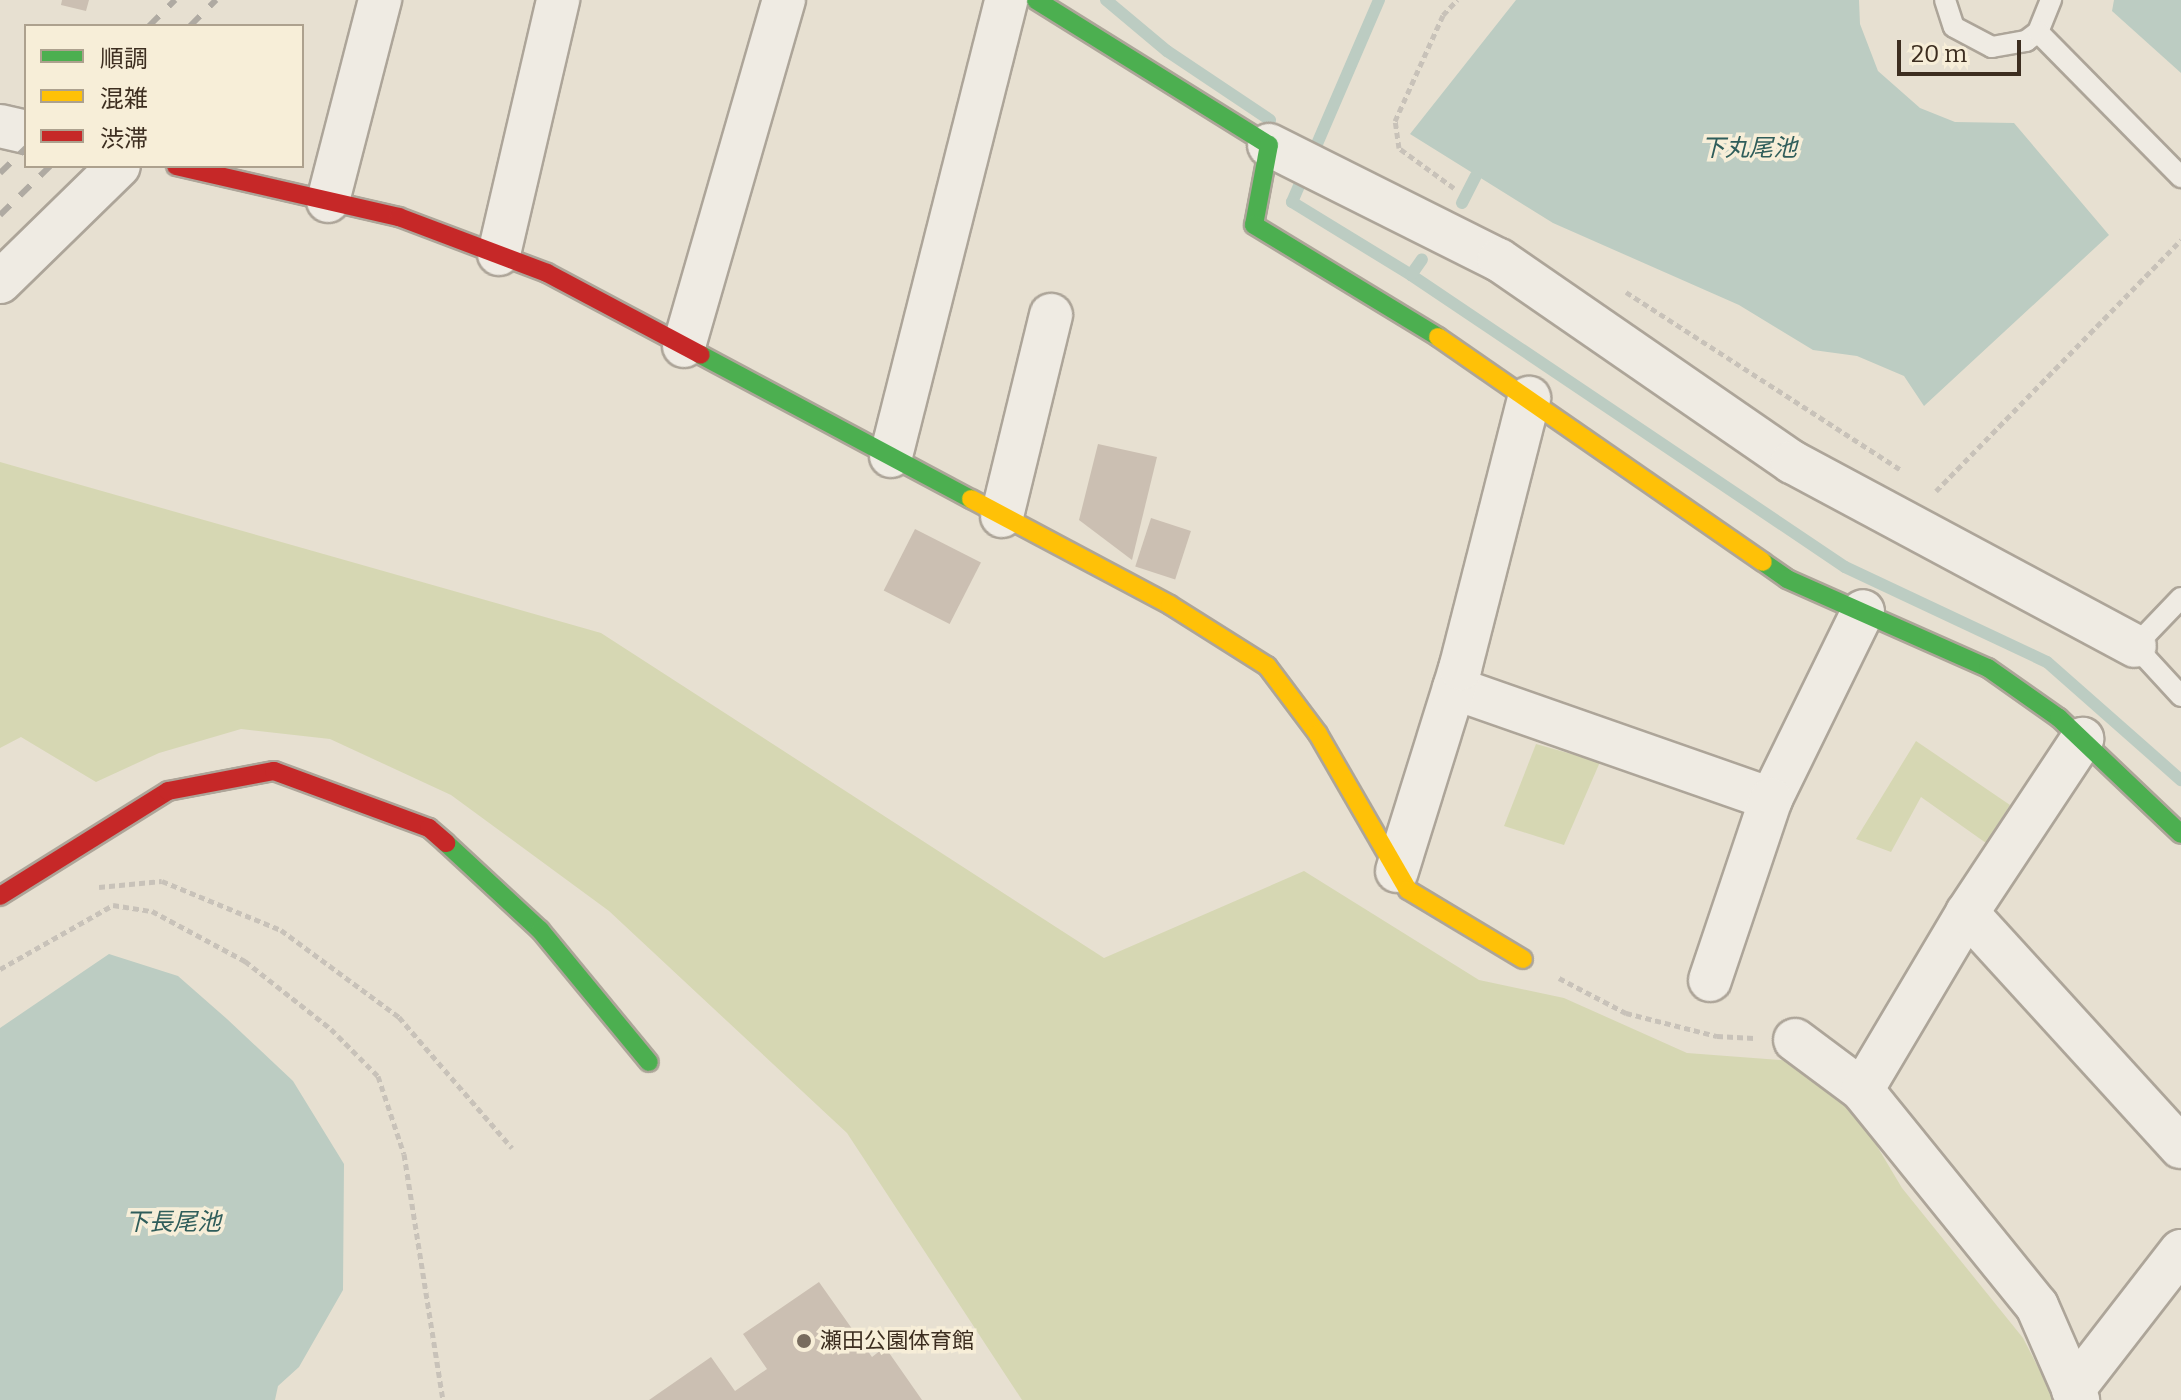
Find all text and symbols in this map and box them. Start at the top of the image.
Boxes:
legend [24,24,304,168]
scale bar [1901,24,2025,74]
text: 20 m [1911,40,1967,68]
text: 順調 [100,45,148,73]
text: 混雑 [100,85,148,113]
text: 渋滞 [100,125,148,153]
water label: 下丸尾池 [1701,135,1797,163]
water label: 下長尾池 [125,1209,221,1237]
place label: 瀬田公園体育館 [820,1328,974,1354]
marker: 瀬田公園体育館 [795,1332,813,1350]

